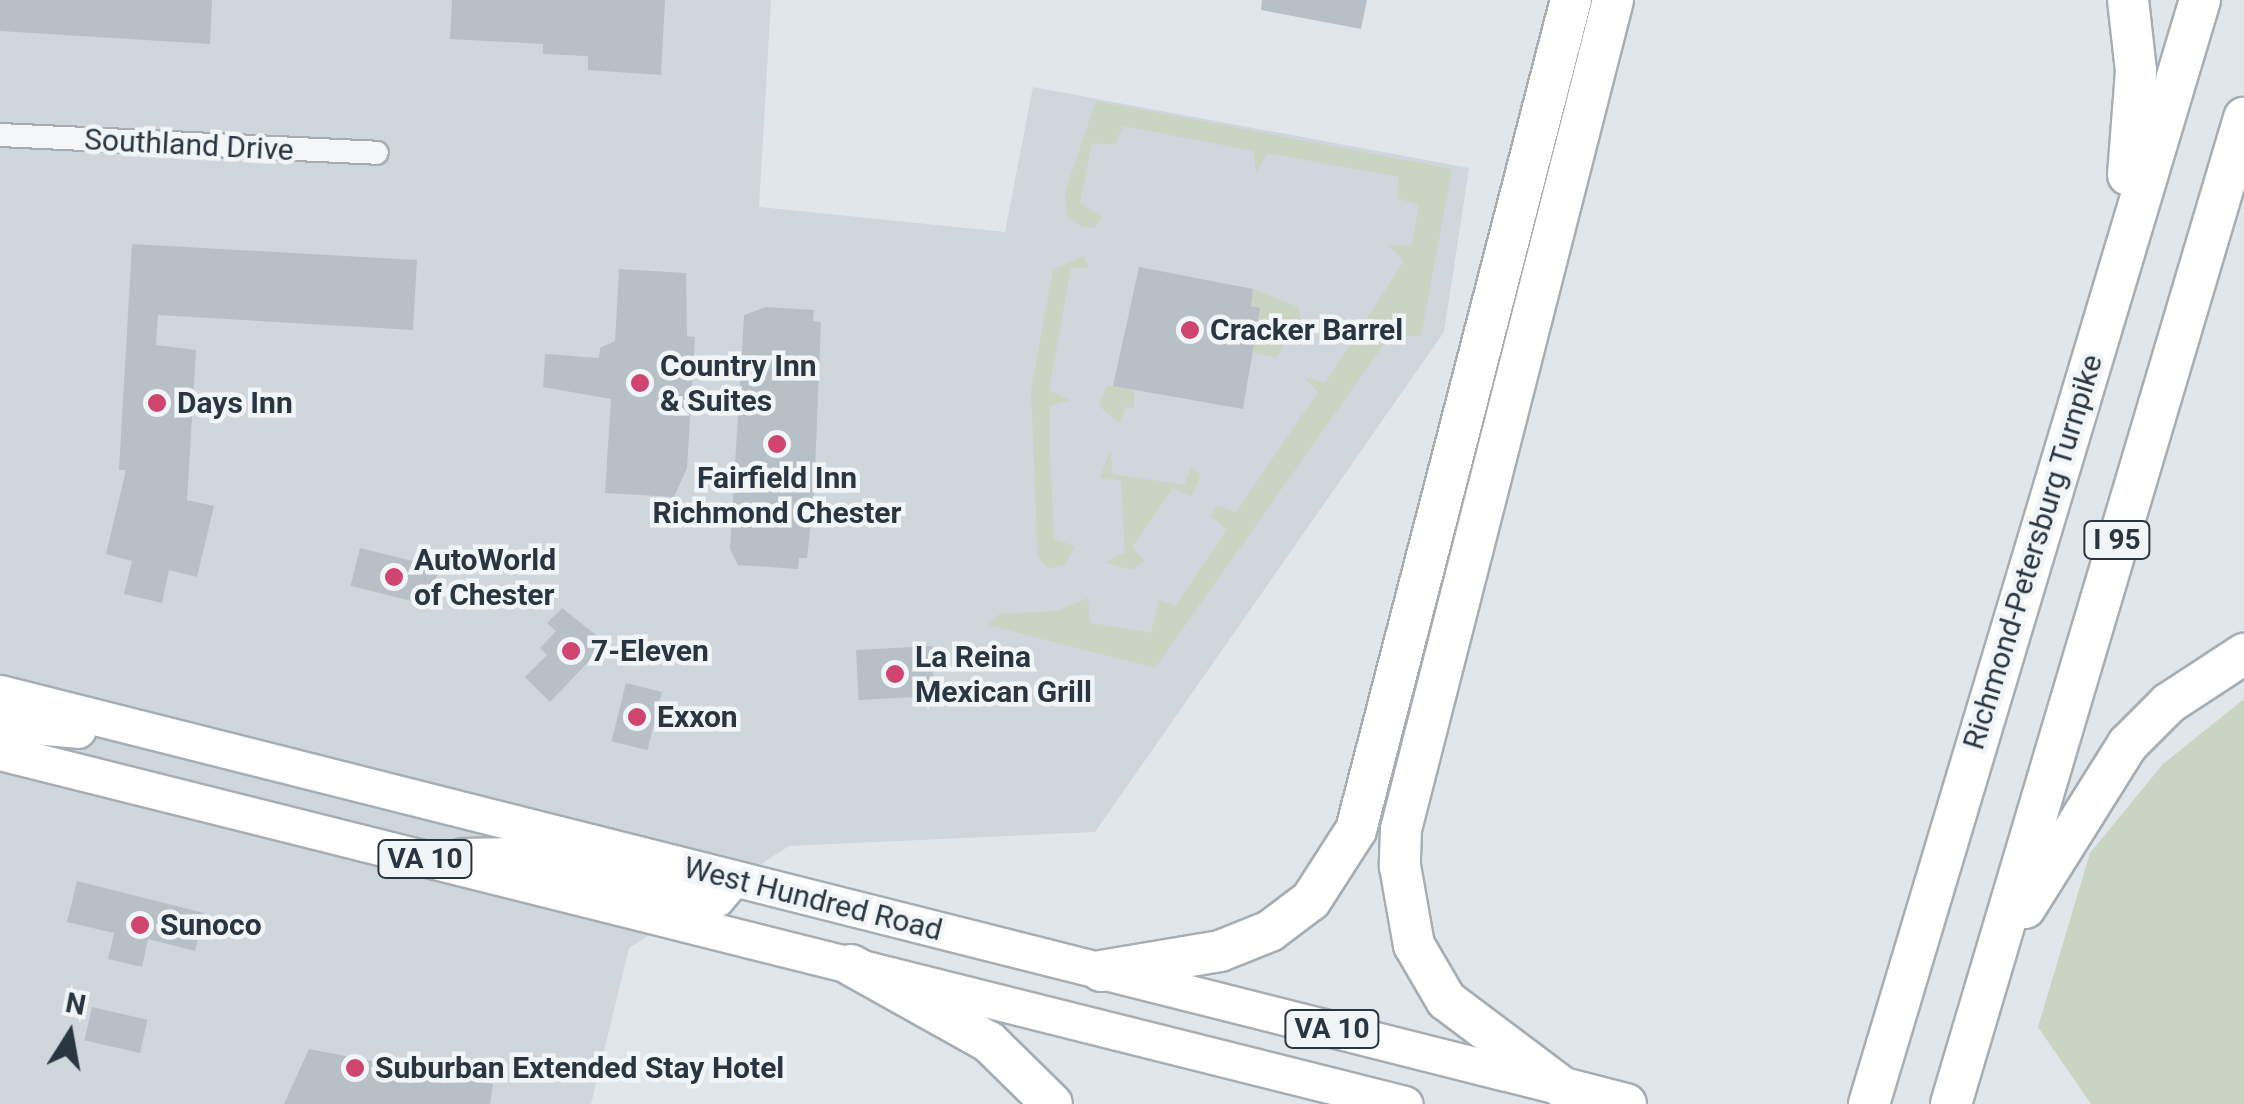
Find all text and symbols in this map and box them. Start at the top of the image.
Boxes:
street label: Southland Drive [83,122,295,168]
place label: Cracker Barrel [1210,312,1403,348]
marker: Cracker Barrel [1179,319,1201,341]
place label: Country Inn & Suites [660,348,817,418]
street label: Richmond-Petersburg Turnpike [1956,350,2110,754]
marker: Country Inn & Suites [629,372,651,394]
place label: Days Inn [177,385,293,421]
marker: Days Inn [146,392,168,414]
marker: Fairfield Inn Richmond Chester [766,433,788,455]
place label: Fairfield Inn Richmond Chester [652,460,902,530]
road number: I 95 [2082,517,2152,563]
place label: AutoWorld of Chester [414,542,556,612]
marker: AutoWorld of Chester [383,566,405,588]
place label: 7-Eleven [591,633,709,669]
place label: La Reina Mexican Grill [915,639,1092,710]
marker: 7-Eleven [560,640,582,662]
marker: La Reina Mexican Grill [884,663,906,685]
place label: Exxon [657,699,738,735]
marker: Exxon [626,706,648,728]
road number: VA 10 [375,836,475,882]
street label: West Hundred Road [680,849,946,949]
place label: Sunoco [160,907,262,943]
marker: Sunoco [129,914,151,936]
north arrow [20,984,120,1084]
text: N [63,986,89,1022]
road number: VA 10 [1282,1006,1382,1052]
place label: Suburban Extended Stay Hotel [375,1050,784,1086]
marker: Suburban Extended Stay Hotel [344,1057,366,1079]

